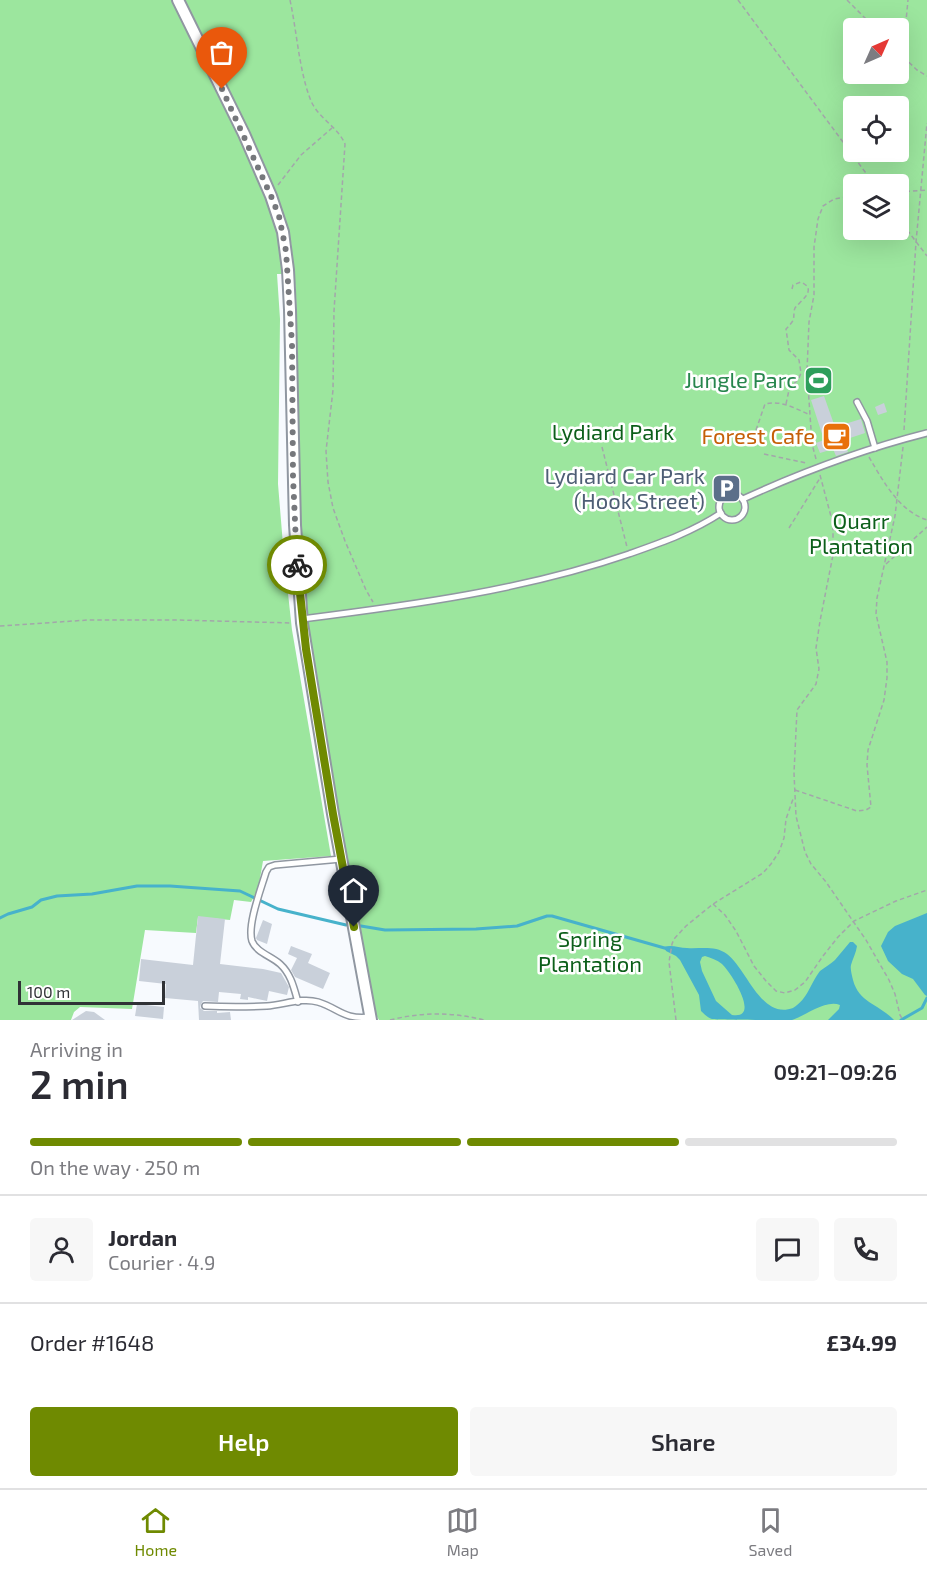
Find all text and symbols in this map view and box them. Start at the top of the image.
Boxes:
north arrow [843,18,909,84]
map controls [843,18,909,240]
pin [196,27,247,89]
icon: bag [205,36,238,69]
button: locate [843,96,909,162]
button: layers [843,174,909,240]
sports icon: Jungle Parc [802,364,834,396]
place label: Jungle Parc [684,366,797,392]
park label: Lydiard Park [552,418,674,444]
cafe icon: Forest Cafe [820,420,852,452]
place label: Forest Cafe [702,422,815,448]
place label: Lydiard Car Park (Hook Street) [545,462,705,513]
parking icon: Lydiard Car Park (Hook Street) [710,473,742,505]
park label: Quarr Plantation [809,507,913,558]
courier [267,535,327,595]
icon: bike [281,549,314,582]
pin [328,865,379,927]
icon: home [337,874,370,907]
park label: Spring Plantation [538,925,642,976]
scale bar [18,978,165,1006]
text: 100 m [27,982,70,1001]
text: Arriving in [30,1037,123,1061]
text: 09:21–09:26 [773,1058,897,1084]
text: 2 min [30,1060,129,1107]
text: On the way · 250 m [30,1155,200,1179]
button: person [30,1218,93,1281]
button: chat [756,1218,819,1281]
button: phone [834,1218,897,1281]
text: Jordan [108,1224,177,1250]
text: Courier · 4.9 [108,1250,215,1274]
text: Order #1648 [30,1329,154,1355]
text: £34.99 [826,1329,897,1355]
button: Help [30,1407,458,1476]
button: Share [470,1407,897,1476]
tab: Home [135,1504,177,1559]
tab: Map [446,1504,479,1559]
tab: Saved [748,1504,792,1559]

